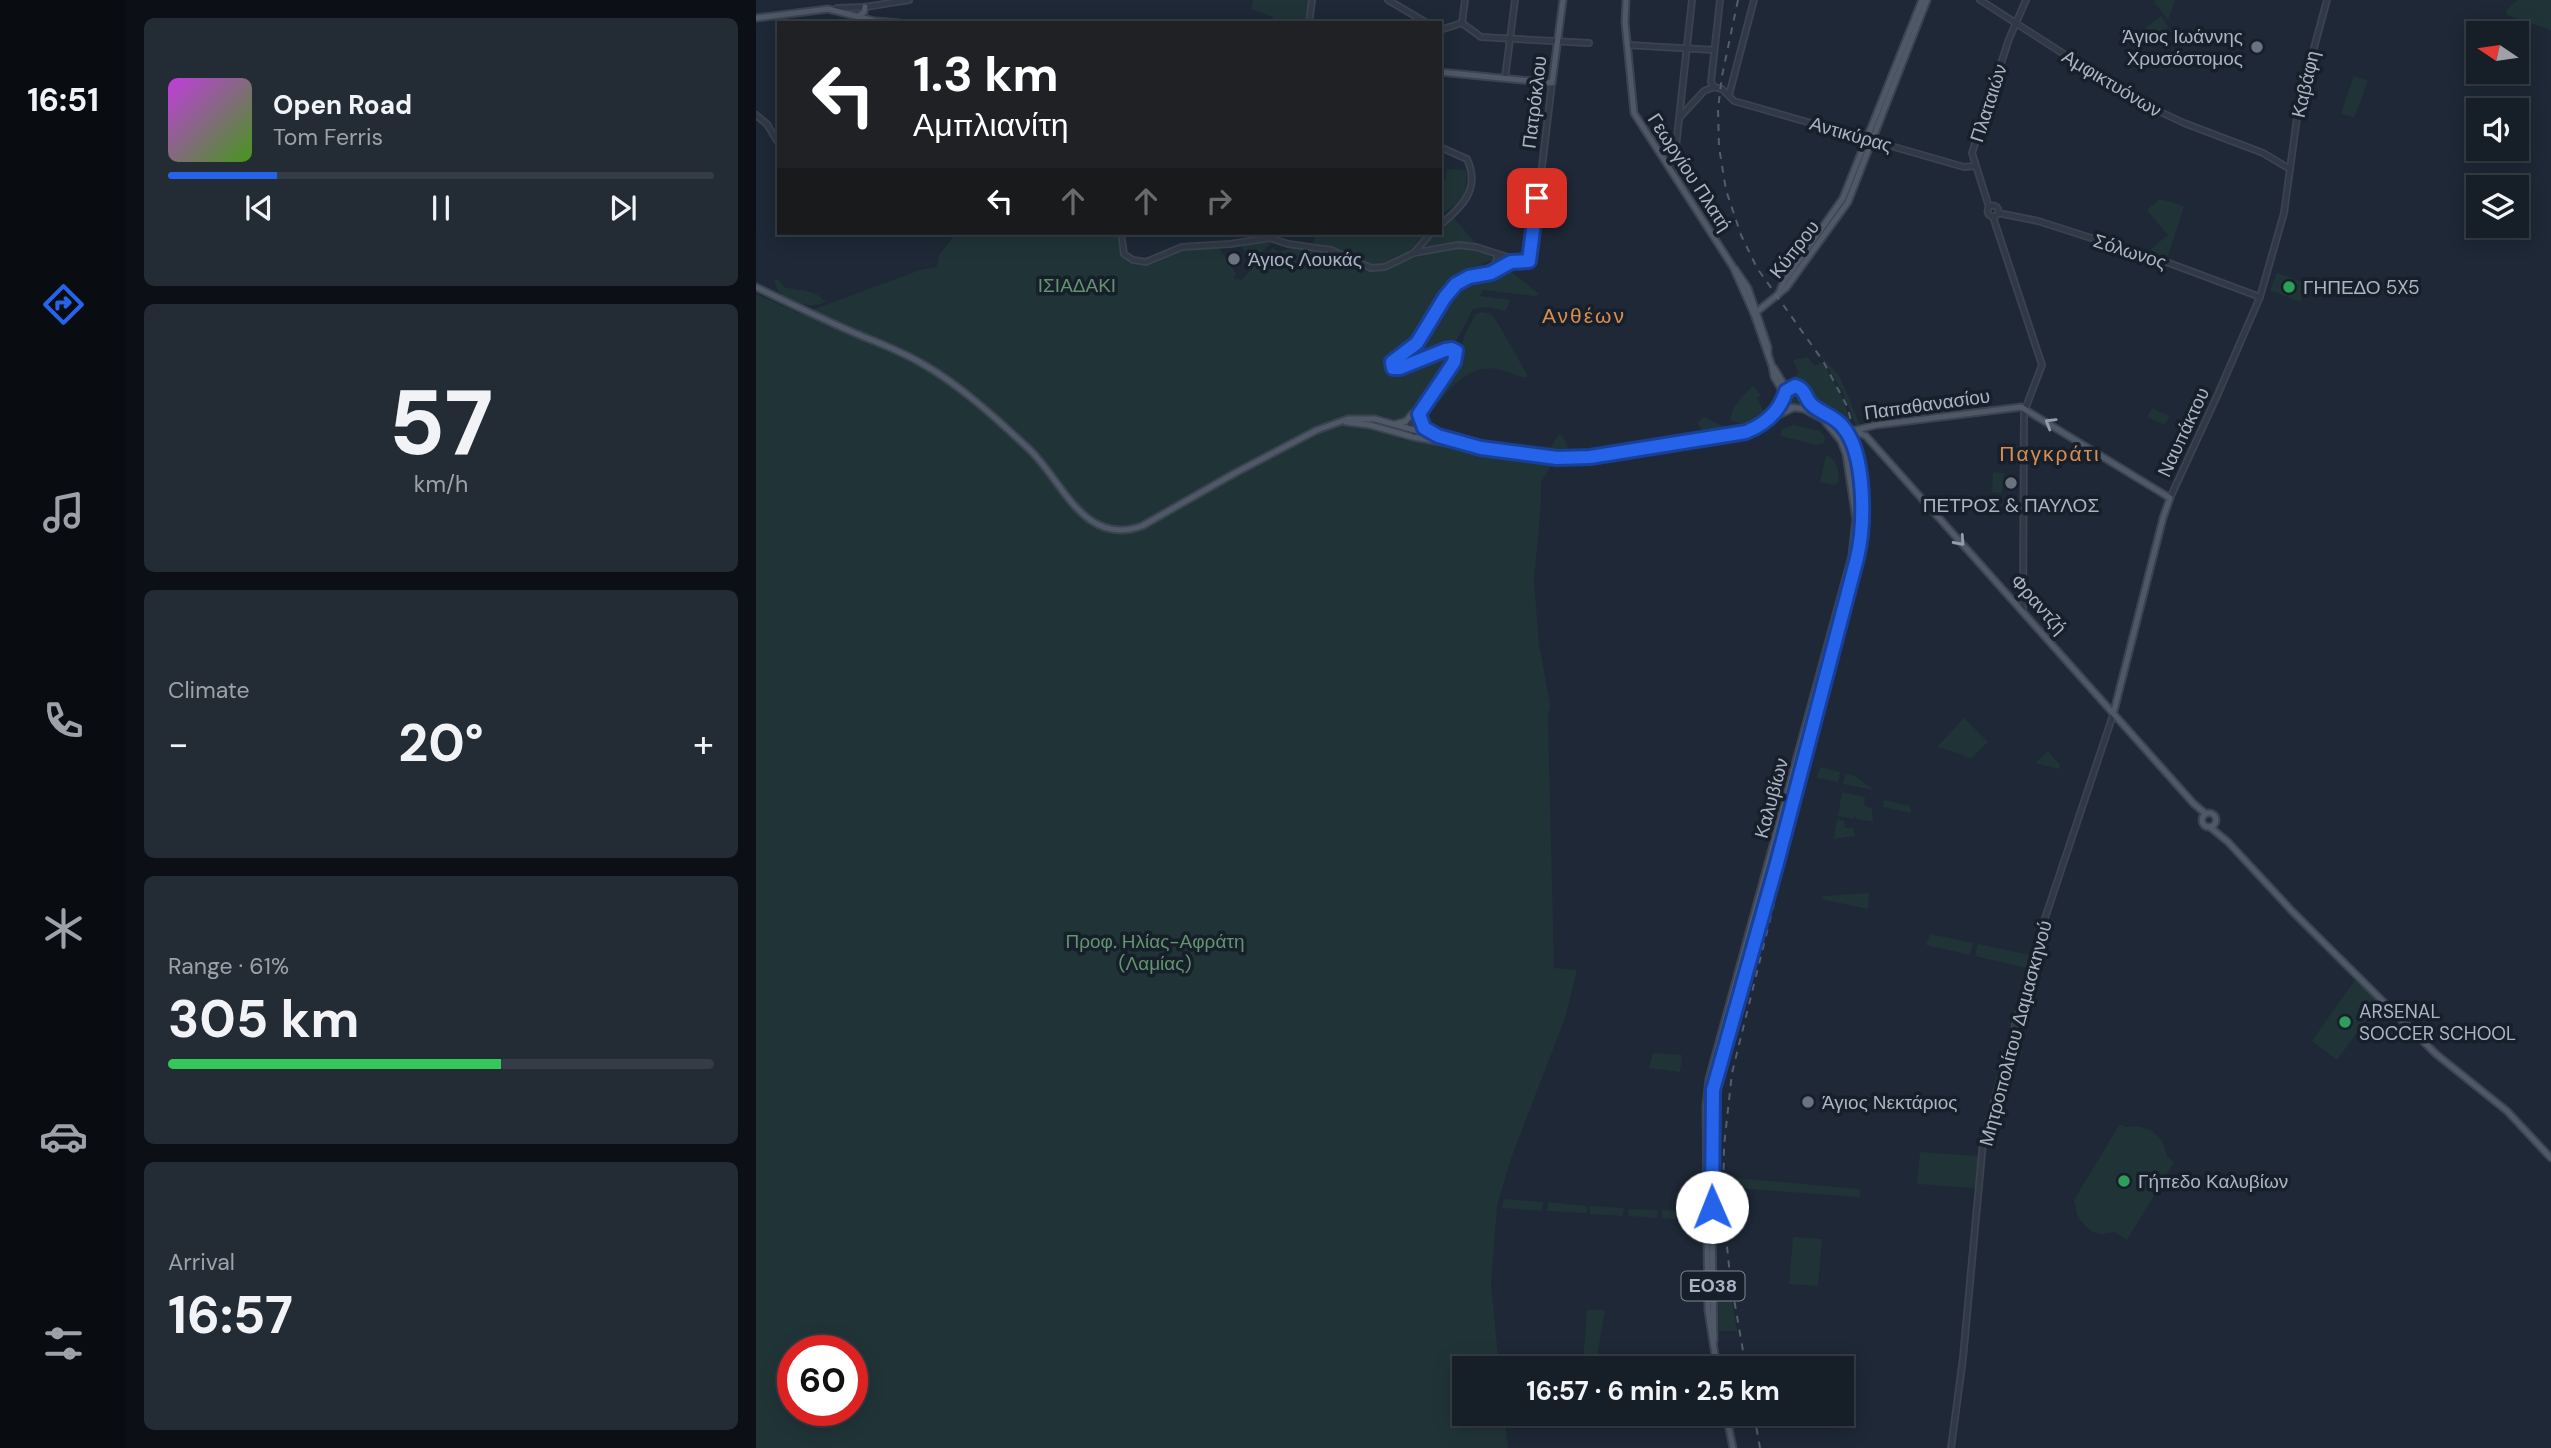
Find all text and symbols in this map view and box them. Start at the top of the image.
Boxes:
north arrow [2466,21,2529,84]
map controls [2466,21,2529,238]
place label: Άγιος Ιωάννης Χρυσόστομος [2122,24,2243,71]
marker: Άγιος Ιωάννης Χρυσόστομος [2249,39,2265,55]
text: 1.3 km [913,42,1059,106]
street label: Αμφικτυόνων [2057,44,2166,123]
street label: Καβάφη [2286,48,2325,120]
icon: left [798,49,889,140]
street label: Πατρόκλου [1516,54,1553,150]
street label: Πλαταιών [1964,61,2013,145]
text: 16:51 [27,79,99,121]
text: Open Road [273,88,412,122]
button: sound [2466,98,2529,161]
text: Αμπλιανίτη [913,104,1069,146]
street label: Γεωργίου Πλατή [1642,108,1737,236]
street label: Αντικύρας [1807,111,1895,158]
text: Tom Ferris [273,122,383,152]
pin [1507,168,1567,228]
button: layers [2466,175,2529,238]
icon: arrive [1518,179,1556,217]
icon: left [981,182,1019,220]
icon: ahead [1054,182,1092,220]
icon: ahead [1127,182,1165,220]
icon: right [1200,182,1238,220]
icon: previous [240,189,278,227]
icon: pause [422,189,460,227]
icon: next [604,189,642,227]
street label: Κύπρου [1764,215,1825,283]
street label: Σόλωνος [2090,228,2169,275]
place label: Άγιος Λουκάς [1248,247,1362,272]
marker: Άγιος Λουκάς [1226,251,1242,267]
park label: ΙΣΙΑΔΑΚΙ [1038,273,1116,298]
place label: ΓΗΠΕΔΟ 5X5 [2303,275,2420,300]
marker: ΓΗΠΕΔΟ 5X5 [2281,279,2297,295]
icon: directions [39,280,88,329]
district label: Ανθέων [1542,302,1626,330]
text: 57 [389,364,493,482]
street label: Παπαθανασίου [1862,383,1992,426]
street label: Ναυπάκτου [2152,383,2215,481]
one-way arrow [2044,418,2057,431]
district label: Παγκράτι [1999,440,2101,468]
text: km/h [414,469,468,499]
marker: ΠΕΤΡΟΣ & ΠΑΥΛΟΣ [2003,475,2019,491]
icon: music [39,488,88,537]
place label: ΠΕΤΡΟΣ & ΠΑΥΛΟΣ [1923,493,2099,518]
one-way arrow [1952,533,1965,546]
street label: Φραντζή [2005,569,2072,640]
text: Climate [168,675,250,705]
icon: phone [39,696,88,745]
text: 20° [398,709,484,777]
text: − [168,719,189,769]
text: + [693,719,714,769]
street label: Καλυβίων [1749,755,1794,841]
icon: climate [39,904,88,953]
street label: Μητροπολίτου Δαμασκηνού [1973,918,2058,1149]
park label: Προφ. Ηλίας-Αφράτη (Λαμίας) [1066,929,1244,976]
text: Range · 61% [168,951,289,981]
text: 305 km [168,985,360,1053]
place label: ARSENAL SOCCER SCHOOL [2359,999,2516,1046]
marker: ARSENAL SOCCER SCHOOL [2337,1014,2353,1030]
place label: Άγιος Νεκτάριος [1822,1090,1958,1115]
marker: Άγιος Νεκτάριος [1800,1094,1816,1110]
icon: car [39,1112,88,1161]
place label: Γήπεδο Καλυβίων [2138,1169,2288,1194]
position arrow [1675,1170,1749,1244]
marker: Γήπεδο Καλυβίων [2116,1173,2132,1189]
text: Arrival [168,1247,235,1277]
road number: ΕΟ38 [1682,1272,1744,1301]
text: 16:57 [168,1281,293,1349]
icon: filters [39,1319,88,1368]
speed limit sign: 60 [777,1335,868,1426]
text: 16:57 · 6 min · 2.5 km [1526,1374,1780,1408]

